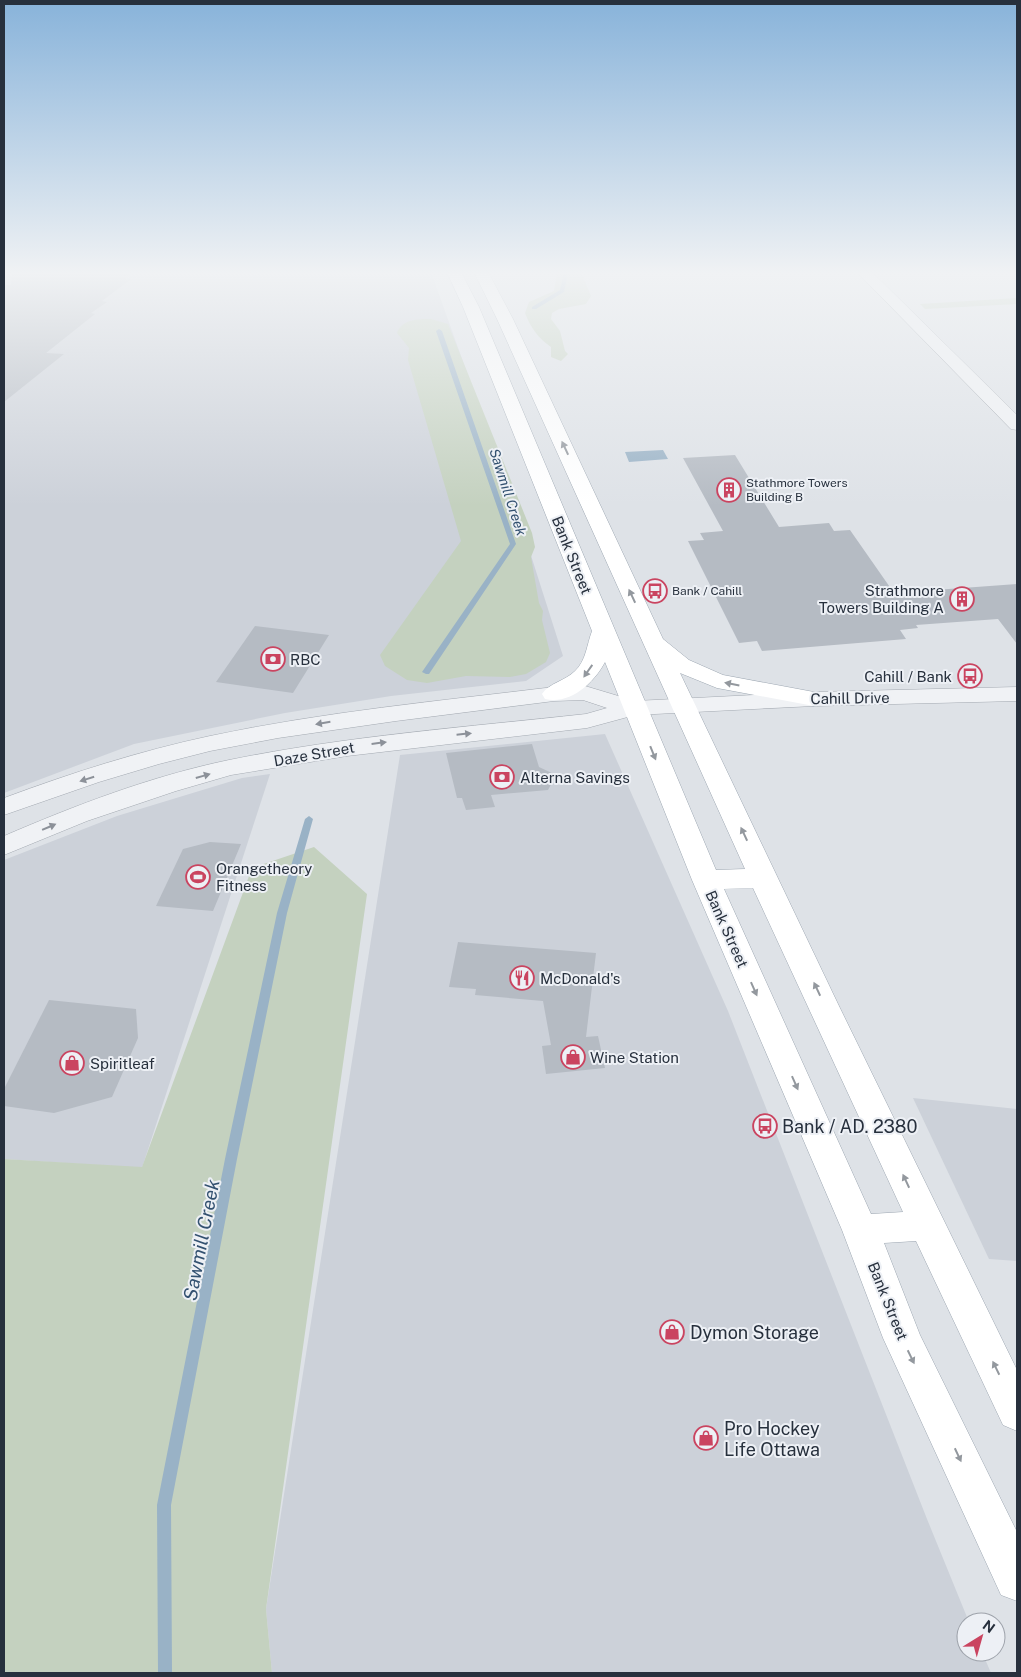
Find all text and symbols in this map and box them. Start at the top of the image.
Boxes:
one-way arrow [560,441,568,455]
water label: Sawmill Creek [486,446,530,538]
place label: Stathmore Towers Building B [746,476,848,504]
building icon: Stathmore Towers Building B [716,477,742,503]
street label: Bank Street [549,513,595,597]
bus stop icon: Bank / Cahill [642,578,668,604]
place label: Strathmore Towers Building A [819,582,944,616]
place label: Bank / Cahill [672,584,743,598]
building icon: Strathmore Towers Building A [949,586,975,612]
one-way arrow [628,589,636,603]
bank icon: RBC [260,646,286,672]
place label: RBC [290,651,320,668]
bus stop icon: Cahill / Bank [957,663,983,689]
one-way arrow [583,664,593,678]
place label: Cahill / Bank [864,668,952,685]
one-way arrow [723,679,739,687]
street label: Cahill Drive [810,689,890,707]
one-way arrow [314,719,330,727]
one-way arrow [456,730,472,738]
street label: Daze Street [272,739,356,769]
one-way arrow [372,739,388,747]
one-way arrow [649,746,657,761]
bank icon: Alterna Savings [489,764,515,790]
place label: Alterna Savings [520,769,630,786]
one-way arrow [195,771,210,779]
one-way arrow [79,776,94,783]
one-way arrow [42,823,56,831]
one-way arrow [740,827,748,841]
place label: Orangetheory Fitness [216,860,312,894]
sports icon: Orangetheory Fitness [185,864,211,890]
street label: Bank Street [702,888,752,970]
restaurant icon: McDonald's [509,965,535,991]
place label: McDonald's [540,970,620,987]
one-way arrow [750,982,758,996]
one-way arrow [813,982,821,996]
shop icon: Wine Station [560,1044,586,1070]
place label: Wine Station [590,1049,679,1066]
shop icon: Spiritleaf [59,1050,85,1076]
place label: Spiritleaf [90,1055,155,1072]
one-way arrow [792,1076,800,1090]
bus stop icon: Bank / AD. 2380 [752,1113,778,1139]
place label: Bank / AD. 2380 [782,1116,917,1137]
one-way arrow [902,1173,911,1188]
water label: Sawmill Creek [178,1177,224,1302]
street label: Bank Street [865,1259,911,1343]
shop icon: Dymon Storage [659,1319,685,1345]
place label: Dymon Storage [690,1322,819,1343]
one-way arrow [908,1350,916,1364]
one-way arrow [992,1361,1000,1375]
place label: Pro Hockey Life Ottawa [724,1418,820,1460]
shop icon: Pro Hockey Life Ottawa [693,1425,719,1451]
one-way arrow [954,1448,962,1462]
north arrow [956,1612,1006,1662]
text: N [980,1617,998,1636]

